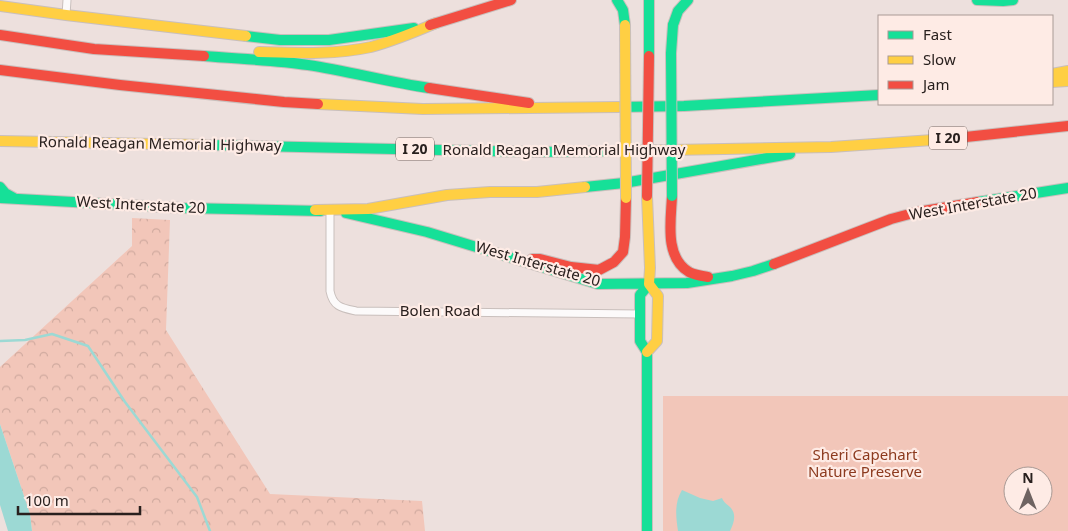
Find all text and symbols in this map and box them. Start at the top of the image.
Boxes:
legend [878,15,1053,105]
text: Fast [923,24,952,44]
text: Slow [923,49,956,69]
text: Jam [921,74,950,94]
road number: I 20 [929,126,967,150]
street label: Ronald Reagan Memorial Highway [38,131,282,155]
road number: I 20 [396,138,434,160]
street label: Ronald Reagan Memorial Highway [443,139,686,159]
street label: West Interstate 20 [908,182,1038,224]
street label: West Interstate 20 [76,191,206,217]
street label: West Interstate 20 [474,236,603,290]
street label: Bolen Road [400,300,480,320]
park label: Sheri Capehart Nature Preserve [808,444,922,481]
north arrow [1003,466,1053,516]
text: N [1022,468,1034,487]
scale bar [18,484,140,516]
text: 100 m [25,490,69,510]

